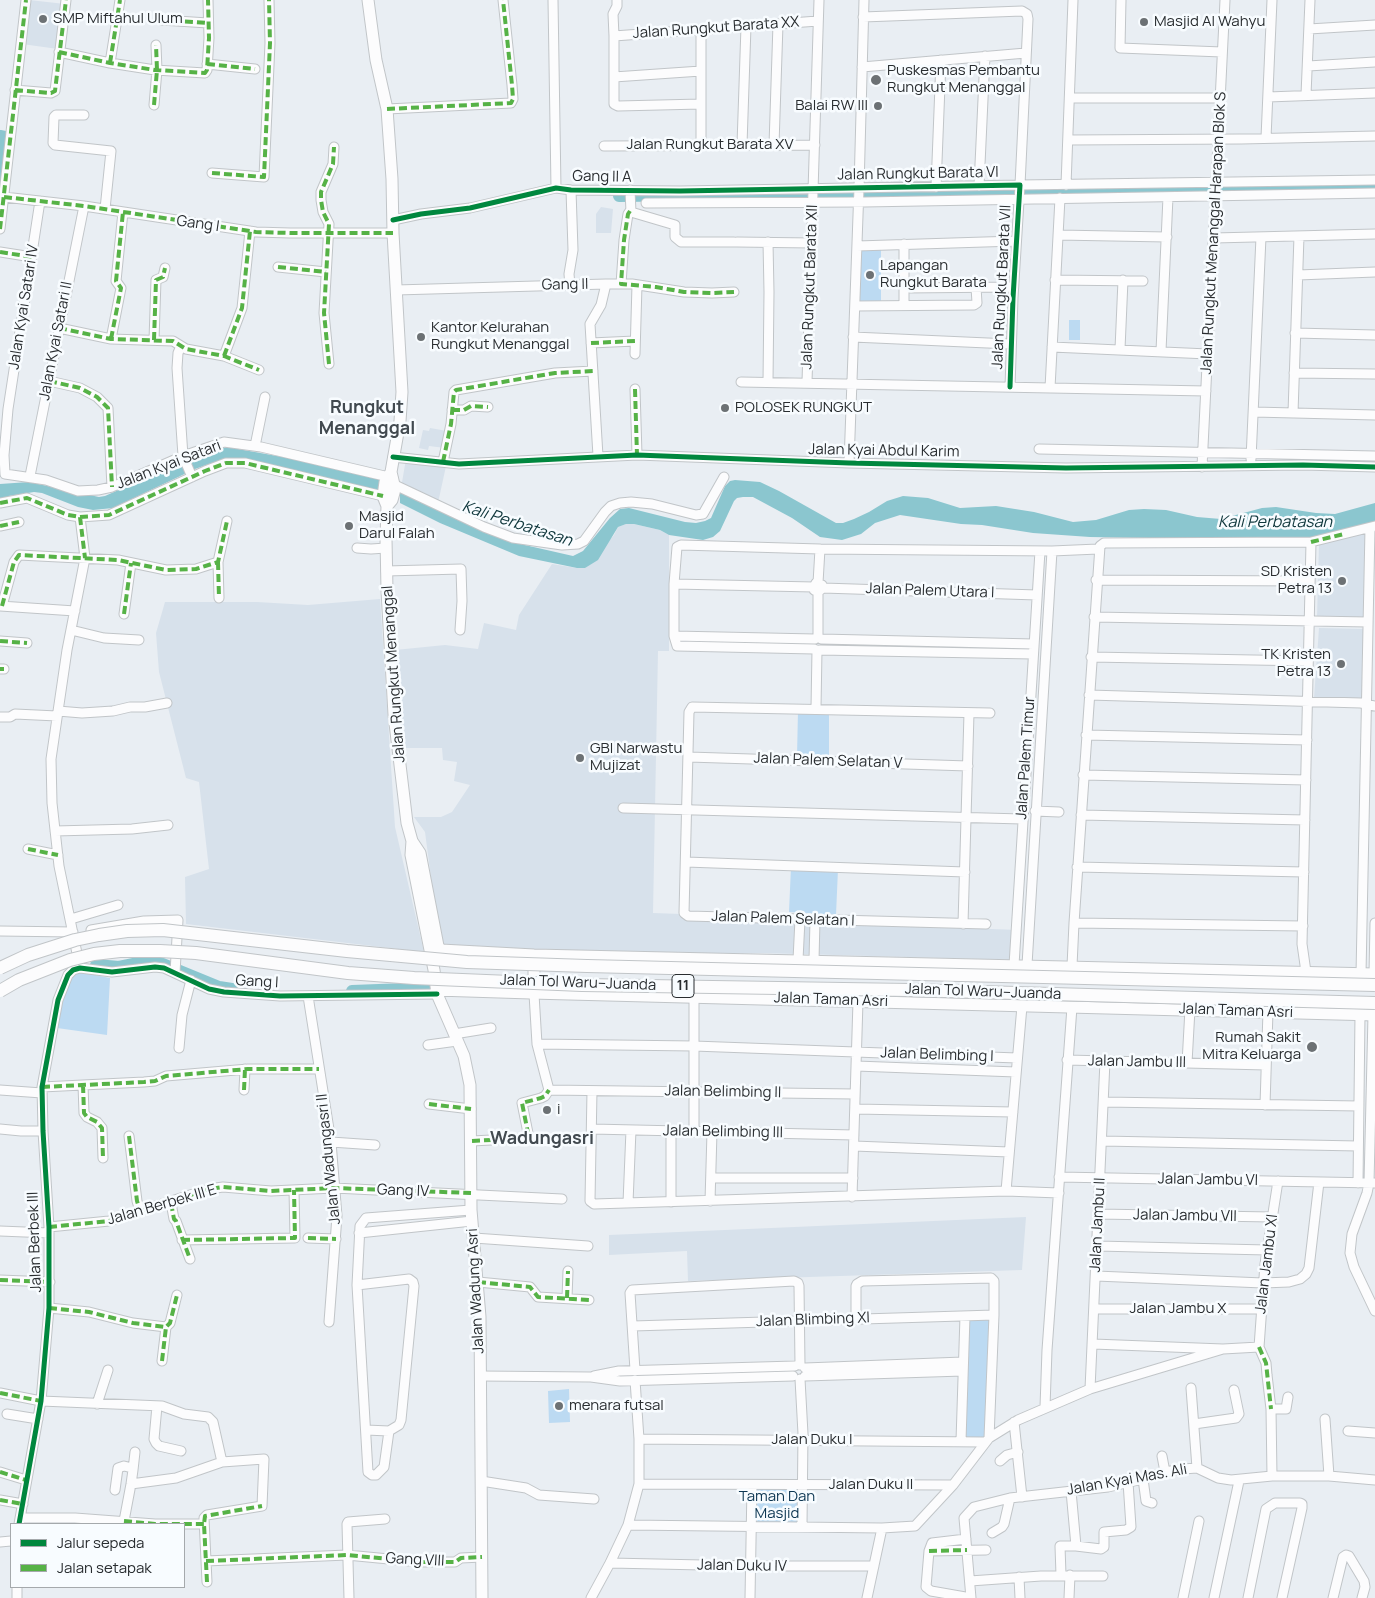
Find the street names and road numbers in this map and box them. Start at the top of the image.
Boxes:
street label: Jalan Rungkut Barata XX [632,13,800,43]
street label: Jalan Rungkut Menanggal Harapan Blok S [1198,91,1230,375]
street label: Jalan Rungkut Barata XV [627,136,793,154]
street label: Jalan Rungkut Barata VI [837,164,999,184]
street label: Gang II A [572,167,632,187]
street label: Jalan Rungkut Barata XII [798,204,822,370]
street label: Jalan Rungkut Barata VII [989,204,1015,370]
street label: Gang I [175,212,221,236]
street label: Jalan Kyai Satari IV [5,243,43,371]
street label: Gang II [541,276,589,294]
street label: Jalan Kyai Satari II [36,280,76,402]
street label: Jalan Kyai Satari [114,437,224,493]
street label: Jalan Kyai Abdul Karim [808,441,960,461]
street label: Jalan Palem Utara I [865,580,995,602]
street label: Jalan Rungkut Menanggal [379,585,409,763]
street label: Jalan Palem Timur [1013,696,1039,820]
street label: Jalan Palem Selatan V [753,749,903,773]
street label: Jalan Palem Selatan I [711,908,855,930]
street label: Jalan Tol Waru–Juanda [499,971,657,995]
street label: Gang I [235,972,279,992]
road number: 11 [672,974,694,998]
street label: Jalan Tol Waru–Juanda [904,980,1062,1004]
street label: Jalan Taman Asri [773,989,889,1011]
street label: Jalan Taman Asri [1178,1000,1294,1022]
street label: Jalan Belimbing I [880,1044,994,1066]
street label: Jalan Jambu III [1088,1052,1186,1072]
street label: Jalan Belimbing II [664,1082,782,1102]
street label: Jalan Wadungasri II [313,1093,345,1225]
street label: Jalan Belimbing III [663,1122,783,1142]
street label: Jalan Jambu VI [1158,1170,1258,1190]
street label: Jalan Jambu II [1087,1177,1109,1273]
street label: Jalan Berbek III E [105,1181,219,1229]
street label: Gang IV [377,1181,429,1201]
street label: Jalan Berbek III [24,1191,46,1293]
street label: Jalan Jambu VII [1133,1206,1237,1226]
street label: Jalan Jambu XI [1252,1213,1282,1315]
street label: Jalan Wadung Asri [464,1228,488,1354]
street label: Jalan Jambu X [1130,1300,1226,1318]
street label: Jalan Blimbing XI [756,1309,870,1331]
street label: Jalan Duku I [772,1431,852,1449]
street label: Jalan Kyai Mas. Ali [1065,1461,1189,1499]
street label: Jalan Duku II [829,1476,913,1494]
street label: Gang VIII [385,1549,445,1571]
street label: Jalan Duku IV [697,1556,787,1576]

